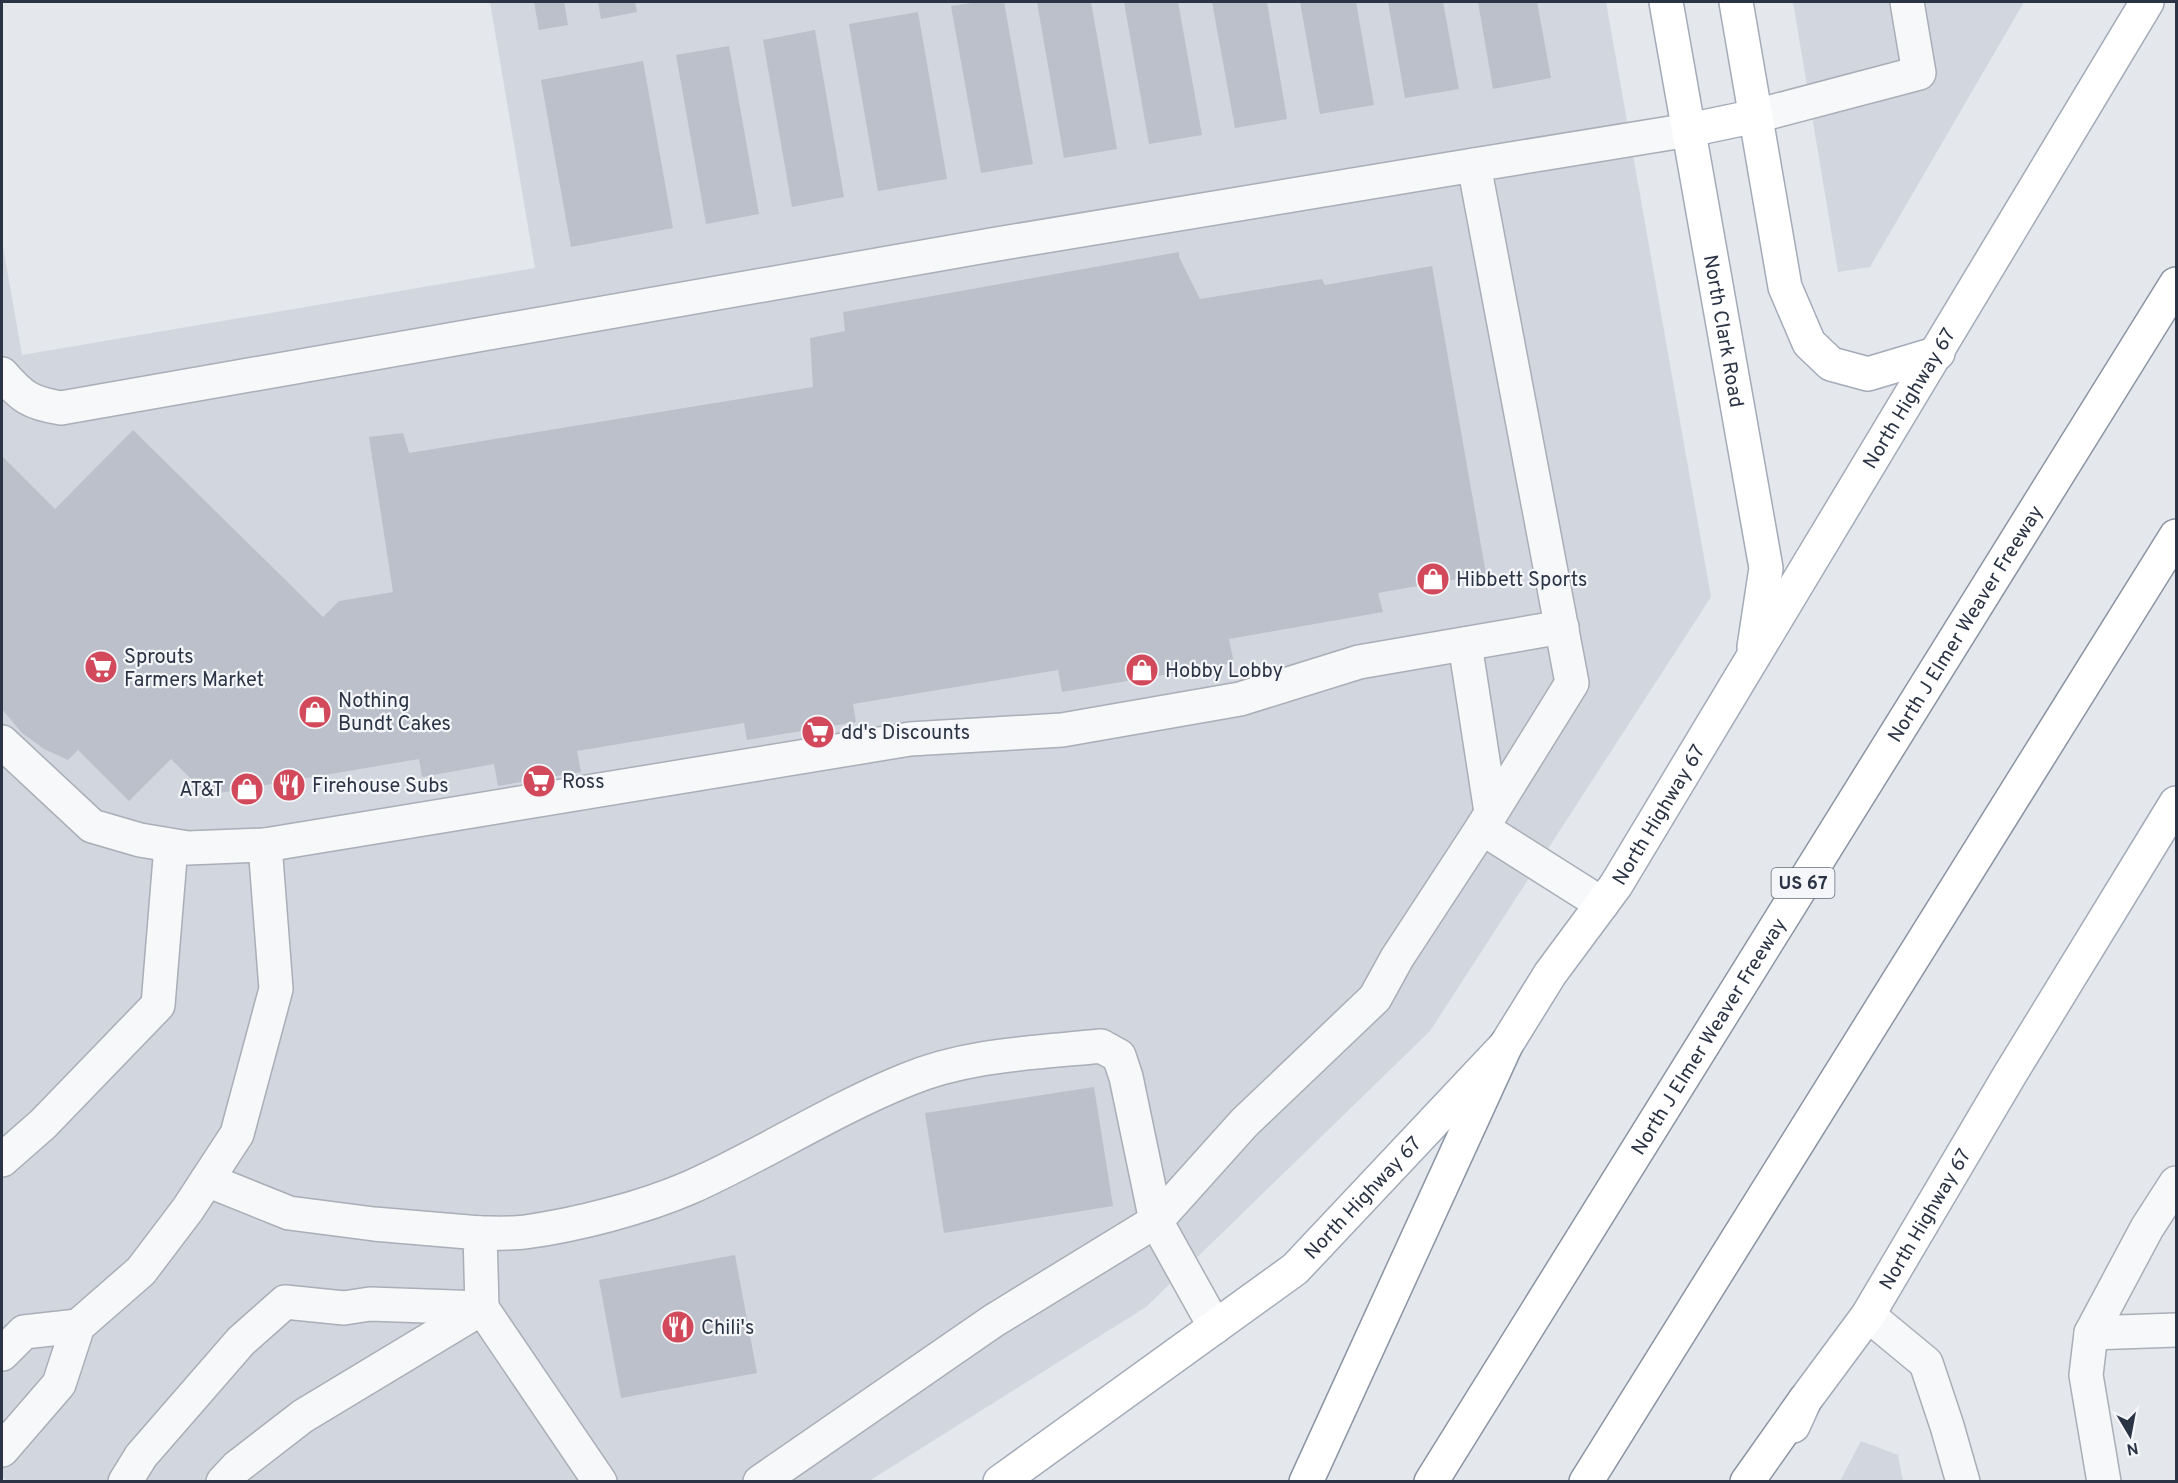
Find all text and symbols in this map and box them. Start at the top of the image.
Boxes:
street label: North Clark Road [1696,253,1748,410]
street label: North Highway 67 [1858,324,1963,474]
street label: North J Elmer Weaver Freeway [1883,501,2050,748]
shop icon: Hibbett Sports [1415,561,1451,597]
place label: Hibbett Sports [1456,568,1587,594]
place label: Sprouts Farmers Market [124,645,264,694]
supermarket icon: Sprouts Farmers Market [83,649,119,685]
shop icon: Hobby Lobby [1124,652,1160,688]
place label: Hobby Lobby [1165,659,1283,685]
place label: Nothing Bundt Cakes [338,689,451,738]
shop icon: Nothing Bundt Cakes [297,694,333,730]
supermarket icon: dd's Discounts [800,714,836,750]
place label: dd's Discounts [841,721,970,747]
street label: North Highway 67 [1608,741,1712,891]
supermarket icon: Ross [521,763,557,799]
restaurant icon: Firehouse Subs [271,767,307,803]
place label: Ross [562,770,605,796]
shop icon: AT&T [229,771,265,807]
place label: Firehouse Subs [312,774,449,800]
place label: AT&T [179,778,224,804]
road number: US 67 [1772,868,1834,898]
street label: North J Elmer Weaver Freeway [1626,914,1794,1161]
street label: North Highway 67 [1299,1132,1428,1266]
street label: North Highway 67 [1875,1145,1978,1295]
restaurant icon: Chili's [660,1309,696,1345]
place label: Chili's [701,1316,754,1342]
north arrow [2100,1405,2160,1465]
text: N [2125,1437,2140,1459]

